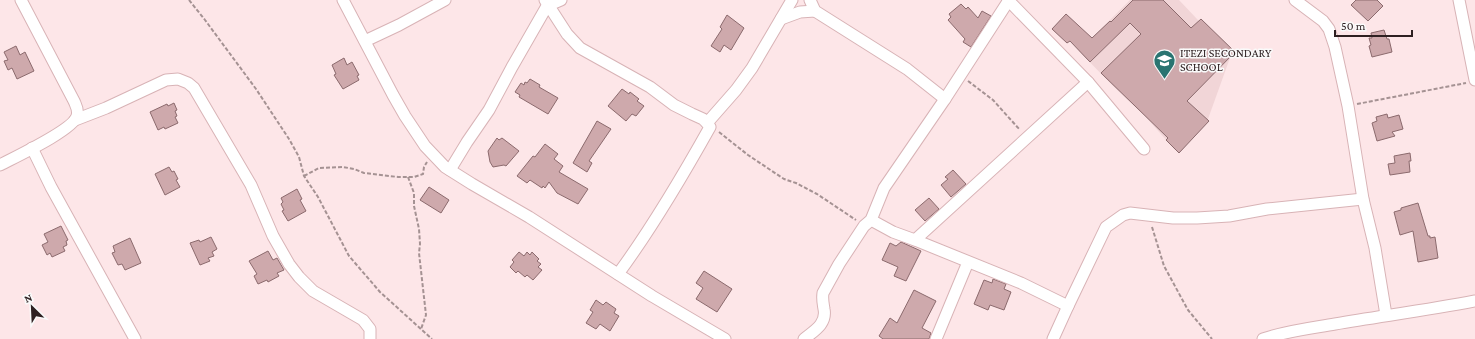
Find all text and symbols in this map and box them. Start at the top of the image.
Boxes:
scale bar [1335,12,1412,38]
text: 50 m [1341,19,1366,33]
place label: ITEZI SECONDARY SCHOOL [1180,46,1272,74]
school or university icon: ITEZI SECONDARY SCHOOL [1151,47,1177,80]
north arrow [12,287,52,327]
text: N [22,291,34,305]

